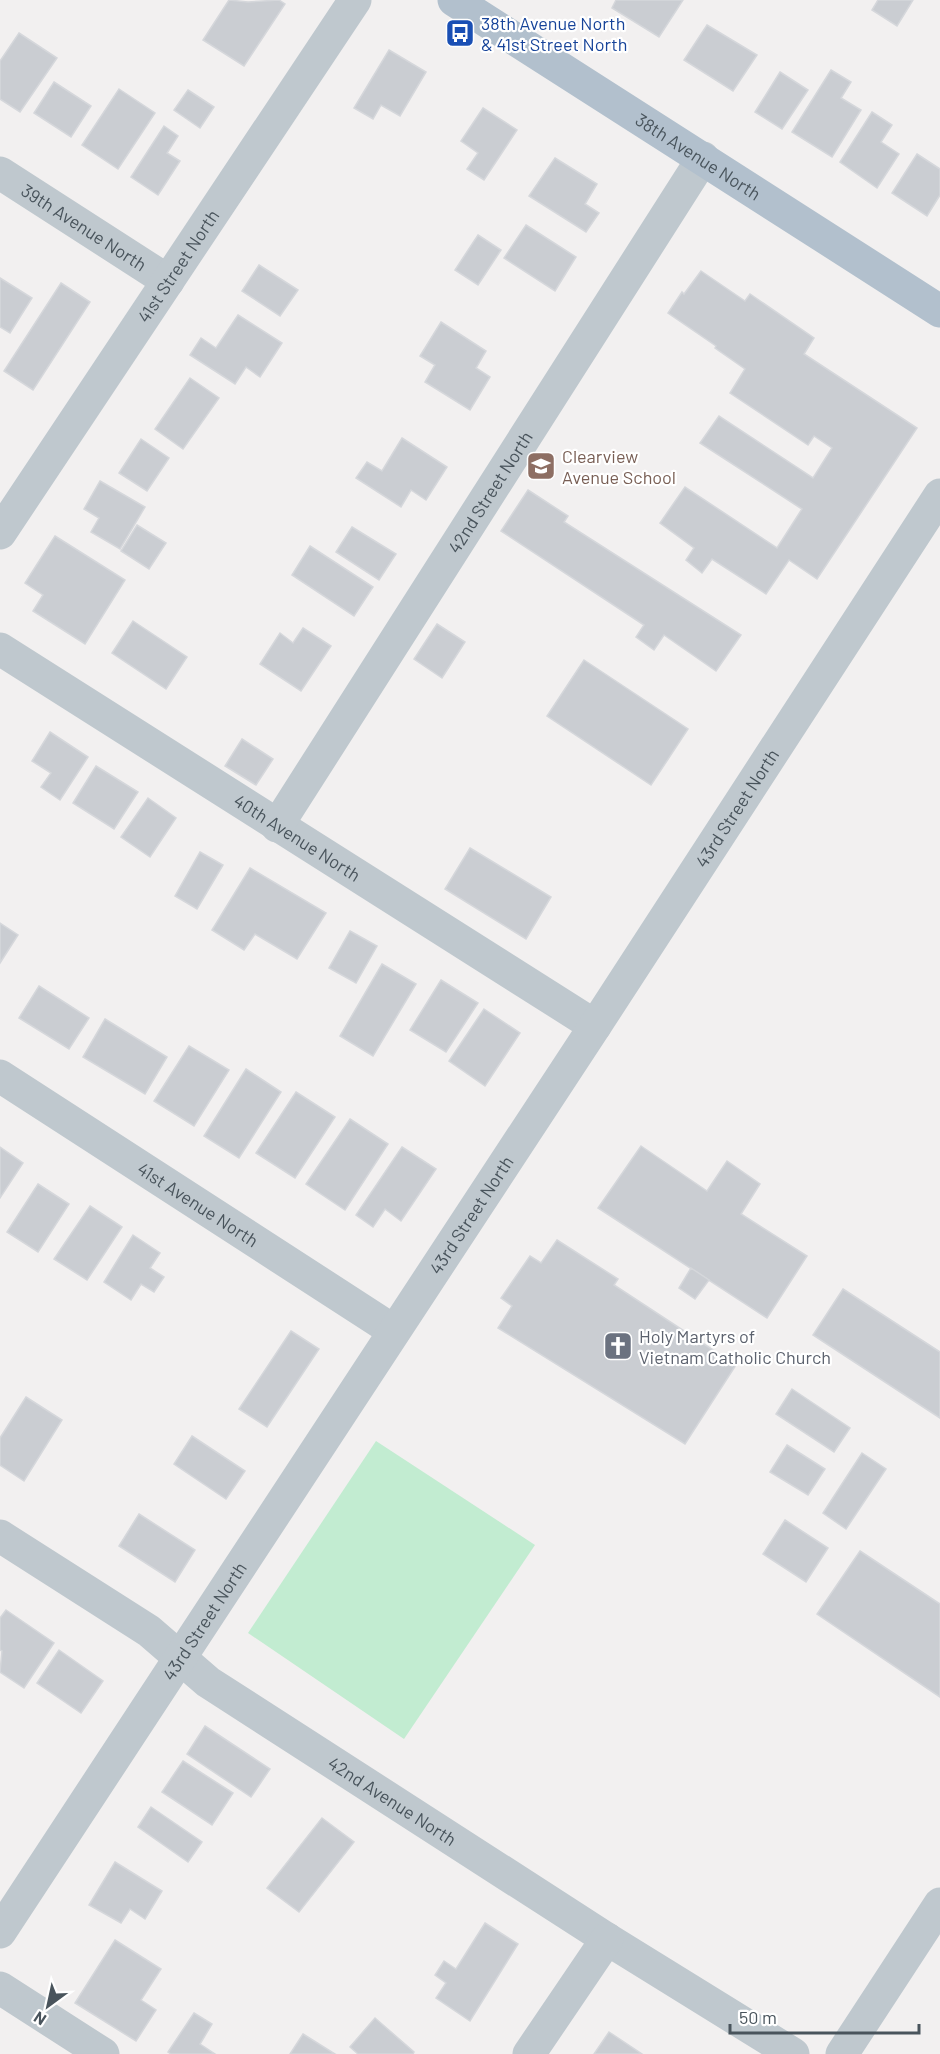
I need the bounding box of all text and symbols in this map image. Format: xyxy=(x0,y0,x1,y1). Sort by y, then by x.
place label: 38th Avenue North & 41st Street North xyxy=(481,12,628,55)
bus stop icon: 38th Avenue North & 41st Street North xyxy=(444,17,476,49)
street label: 38th Avenue North xyxy=(631,108,765,205)
street label: 39th Avenue North xyxy=(17,179,151,275)
street label: 41st Street North xyxy=(132,205,223,327)
street label: 42nd Street North xyxy=(443,427,537,557)
place label: Clearview Avenue School xyxy=(562,445,676,488)
school or university icon: Clearview Avenue School xyxy=(525,450,557,482)
street label: 43rd Street North xyxy=(690,744,783,871)
street label: 40th Avenue North xyxy=(230,789,365,886)
street label: 43rd Street North xyxy=(424,1152,518,1278)
street label: 41st Avenue North xyxy=(134,1157,263,1251)
place label: Holy Martyrs of Vietnam Catholic Church xyxy=(639,1325,831,1368)
church icon: Holy Martyrs of Vietnam Catholic Church xyxy=(602,1330,634,1362)
street label: 43rd Street North xyxy=(157,1558,251,1684)
street label: 42nd Avenue North xyxy=(324,1751,461,1850)
north arrow xyxy=(18,1976,78,2036)
scale bar xyxy=(730,1997,919,2035)
text: 50 m xyxy=(739,2006,777,2028)
text: N xyxy=(30,2008,49,2030)

